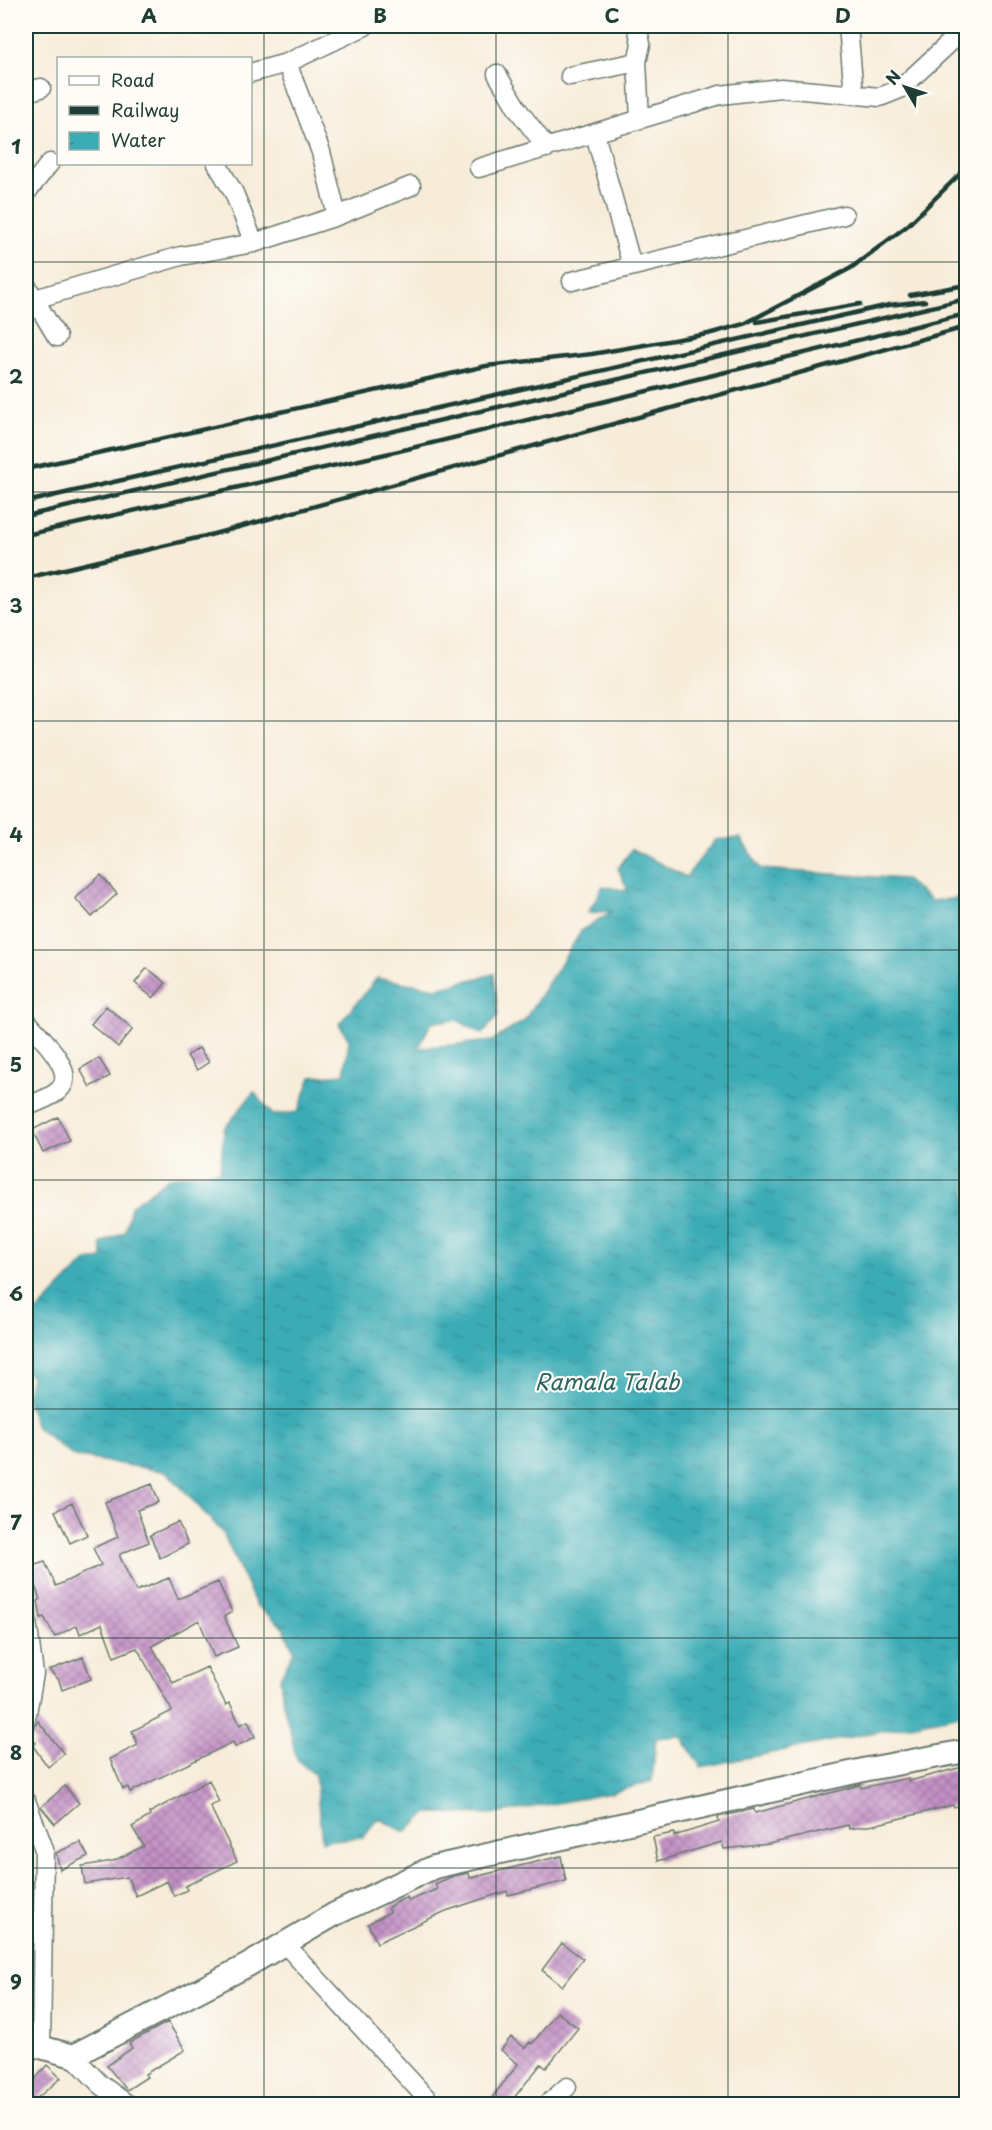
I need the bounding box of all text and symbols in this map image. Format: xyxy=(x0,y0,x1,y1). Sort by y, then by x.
text: A xyxy=(141,0,157,30)
text: B xyxy=(373,0,387,30)
text: C xyxy=(604,0,620,30)
text: D xyxy=(835,0,851,30)
legend xyxy=(57,57,252,165)
north arrow xyxy=(875,57,935,117)
text: N xyxy=(879,64,906,89)
text: Road xyxy=(111,66,155,93)
text: Railway xyxy=(111,96,179,123)
text: Water xyxy=(111,126,166,153)
text: 1 xyxy=(11,131,21,161)
text: 2 xyxy=(9,361,23,391)
text: 3 xyxy=(9,590,23,620)
text: 4 xyxy=(9,819,23,849)
text: 5 xyxy=(10,1049,22,1079)
text: 6 xyxy=(9,1278,23,1308)
water label: Ramala Talab xyxy=(535,1364,681,1397)
text: 7 xyxy=(10,1507,22,1537)
text: 8 xyxy=(10,1737,22,1767)
text: 9 xyxy=(10,1966,22,1996)

